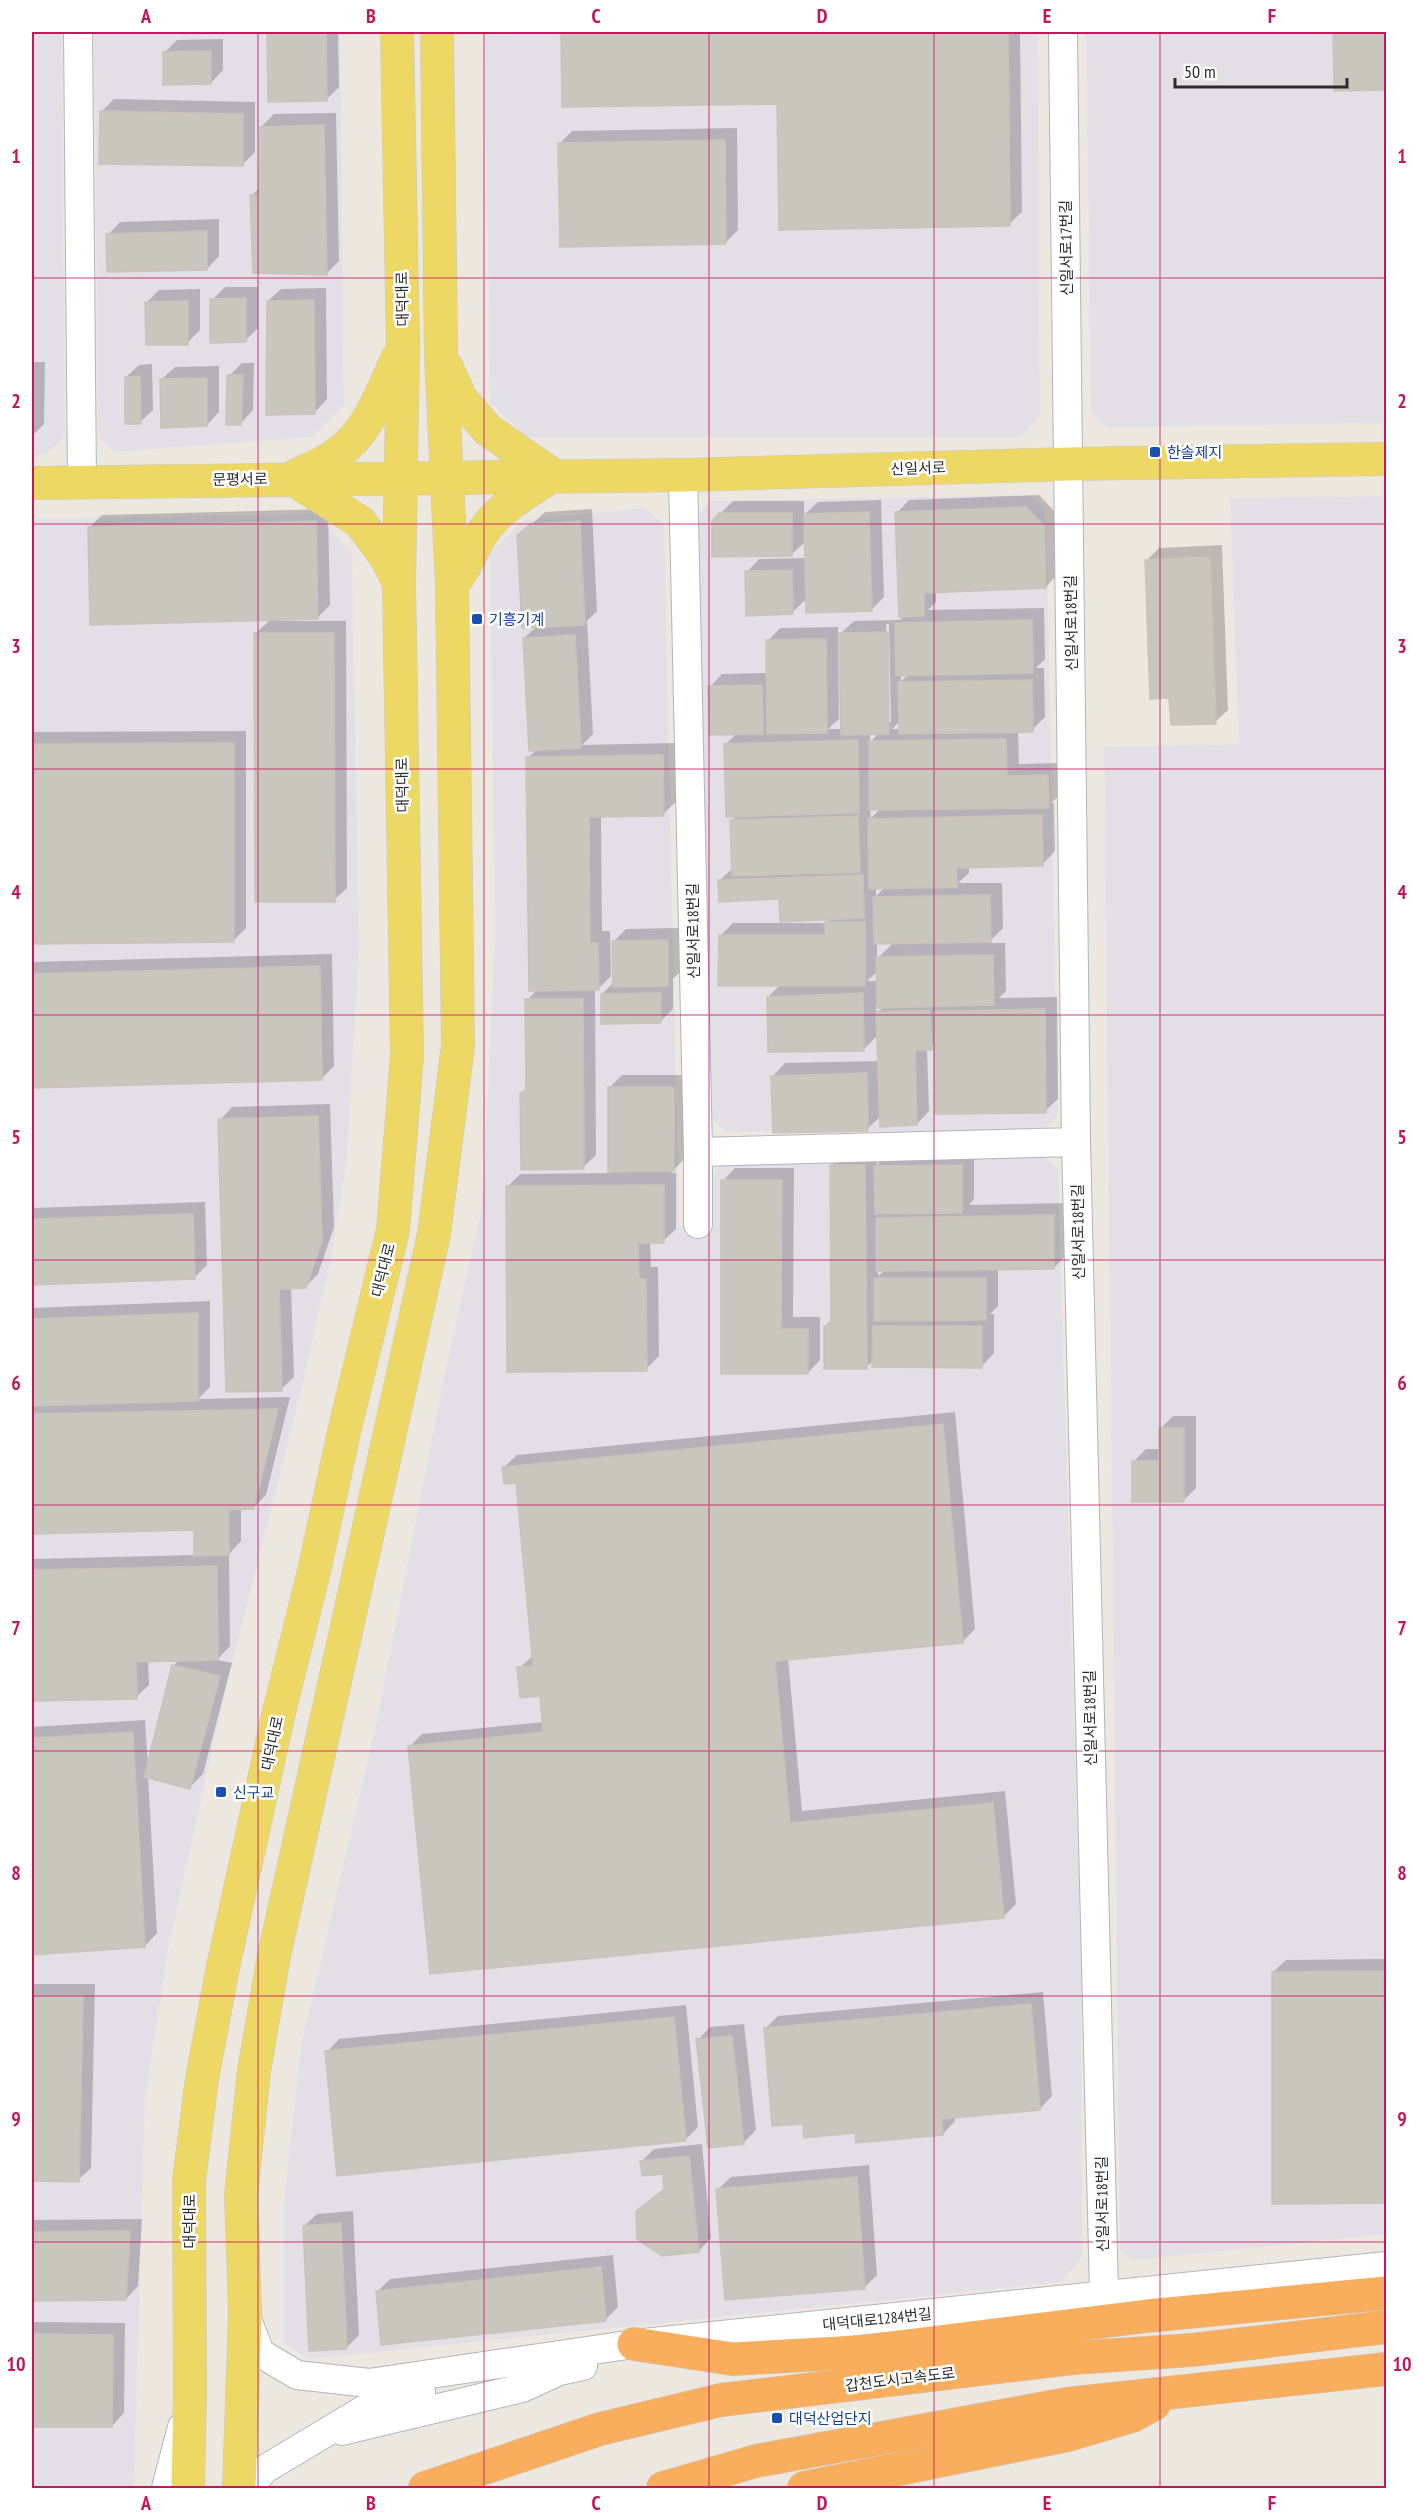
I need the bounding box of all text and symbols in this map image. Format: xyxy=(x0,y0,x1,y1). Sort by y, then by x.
text: A xyxy=(140,3,152,29)
text: B xyxy=(366,3,376,29)
text: C xyxy=(591,3,601,29)
text: D xyxy=(817,3,828,29)
text: E xyxy=(1043,3,1051,29)
text: F xyxy=(1268,3,1276,29)
scale bar xyxy=(1175,51,1348,89)
text: 50 m xyxy=(1184,60,1216,83)
text: 1 xyxy=(11,143,21,169)
text: 1 xyxy=(1397,143,1407,169)
street label: 신일서로17번길 xyxy=(1056,200,1076,296)
street label: 대덕대로 xyxy=(392,271,412,327)
text: 2 xyxy=(11,388,21,414)
text: 2 xyxy=(1397,388,1407,414)
place label: 한솔제지 xyxy=(1167,443,1222,462)
marker: 한솔제지 xyxy=(1148,445,1162,459)
street label: 신일서로 xyxy=(890,458,946,478)
street label: 문평서로 xyxy=(212,469,268,489)
street label: 신일서로18번길 xyxy=(1061,575,1081,671)
place label: 기흥기계 xyxy=(489,610,544,629)
marker: 기흥기계 xyxy=(470,612,484,626)
text: 3 xyxy=(11,633,21,659)
text: 3 xyxy=(1397,633,1407,659)
street label: 대덕대로 xyxy=(392,757,412,813)
text: 4 xyxy=(11,879,21,905)
text: 4 xyxy=(1397,879,1407,905)
street label: 신일서로18번길 xyxy=(683,883,703,979)
text: 5 xyxy=(11,1124,21,1150)
text: 5 xyxy=(1397,1124,1407,1150)
street label: 신일서로18번길 xyxy=(1068,1184,1088,1280)
street label: 대덕대로 xyxy=(367,1241,399,1299)
text: 6 xyxy=(11,1370,21,1396)
text: 6 xyxy=(1397,1370,1407,1396)
text: 7 xyxy=(11,1615,21,1641)
text: 7 xyxy=(1397,1615,1407,1641)
street label: 신일서로18번길 xyxy=(1080,1670,1100,1766)
street label: 대덕대로 xyxy=(257,1714,287,1772)
place label: 신구교 xyxy=(233,1783,274,1802)
marker: 신구교 xyxy=(214,1785,228,1799)
text: 8 xyxy=(11,1860,21,1886)
text: 8 xyxy=(1397,1860,1407,1886)
text: 9 xyxy=(11,2106,21,2132)
text: 9 xyxy=(1397,2106,1407,2132)
street label: 신일서로18번길 xyxy=(1092,2156,1112,2252)
street label: 대덕대로 xyxy=(180,2193,199,2249)
street label: 대덕대로1284번길 xyxy=(821,2304,933,2334)
text: 10 xyxy=(6,2351,26,2377)
text: 10 xyxy=(1392,2351,1412,2377)
street label: 갑천도시고속도로 xyxy=(844,2363,956,2395)
place label: 대덕산업단지 xyxy=(789,2409,872,2428)
marker: 대덕산업단지 xyxy=(770,2411,784,2425)
text: A xyxy=(140,2490,152,2516)
text: B xyxy=(366,2490,376,2516)
text: C xyxy=(591,2490,601,2516)
text: D xyxy=(817,2490,828,2516)
text: E xyxy=(1043,2490,1051,2516)
text: F xyxy=(1268,2490,1276,2516)

